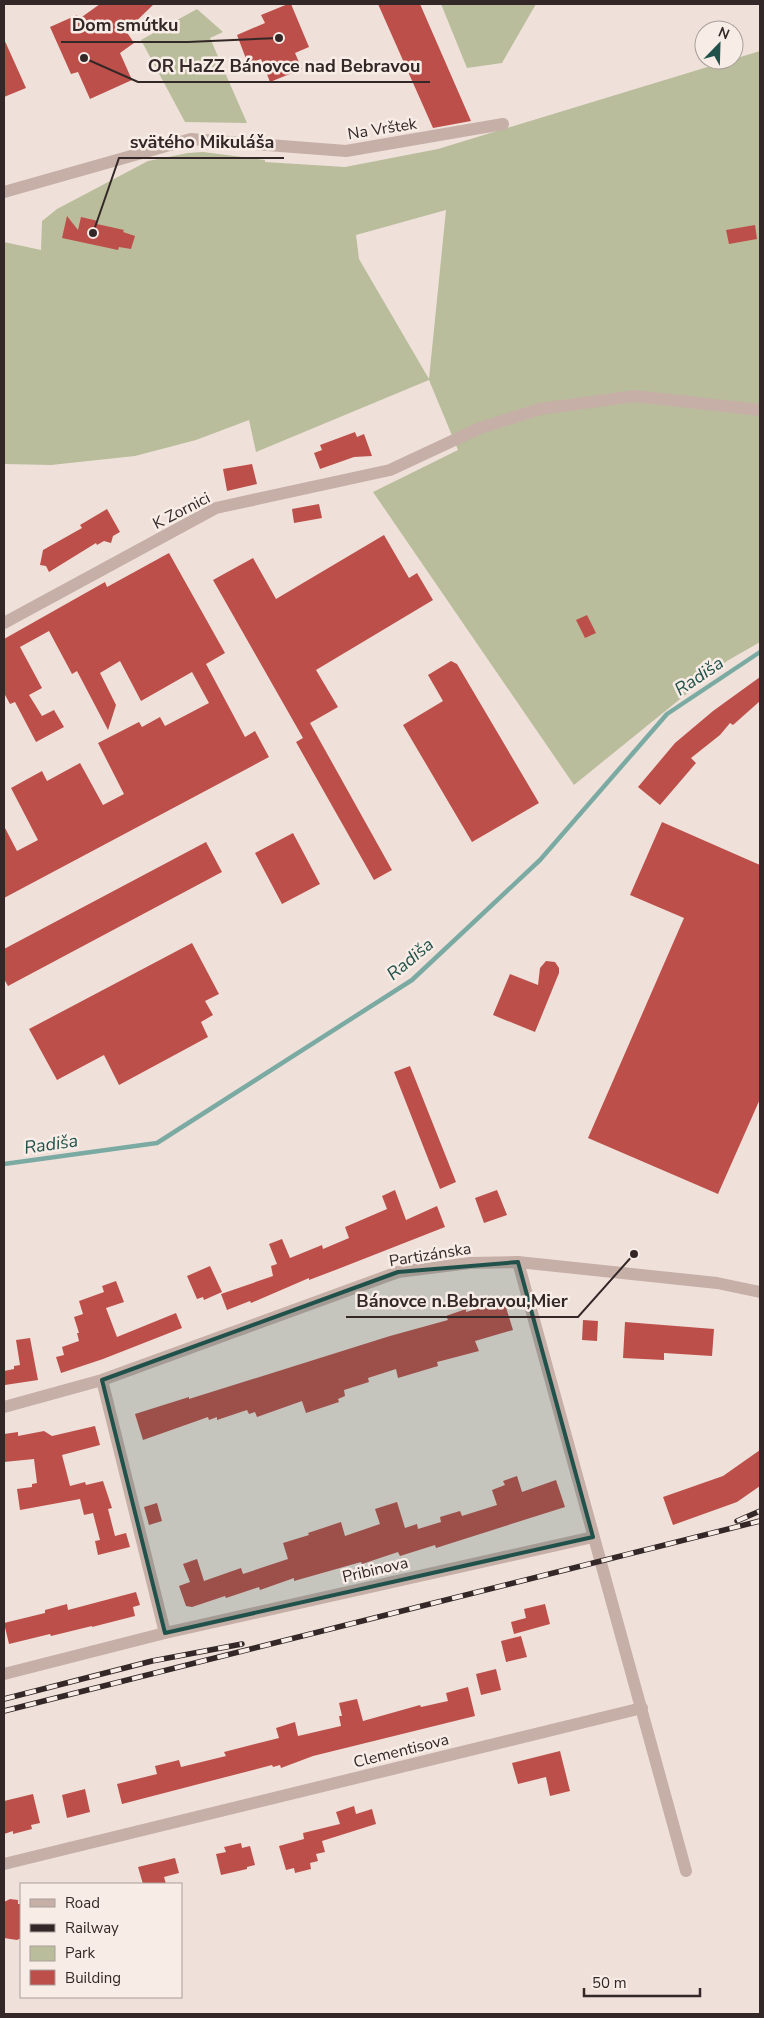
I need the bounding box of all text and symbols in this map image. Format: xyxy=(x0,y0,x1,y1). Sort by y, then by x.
callout: Dom smútku xyxy=(61,9,188,42)
text: Dom smútku xyxy=(72,13,178,37)
north arrow xyxy=(694,20,744,70)
text: N xyxy=(715,23,732,44)
callout: OR HaZZ Bánovce nad Bebravou xyxy=(138,49,430,82)
text: OR HaZZ Bánovce nad Bebravou xyxy=(148,54,420,78)
street label: Na Vrštek xyxy=(346,113,419,145)
callout: svätého Mikuláša xyxy=(119,125,284,158)
text: svätého Mikuláša xyxy=(130,130,274,154)
street label: K Zornici xyxy=(149,487,214,535)
water label: Radiša xyxy=(670,651,728,701)
water label: Radiša xyxy=(381,932,439,986)
water label: Radiša xyxy=(22,1128,80,1160)
street label: Partizánska xyxy=(388,1238,473,1272)
callout: Bánovce n.Bebravou,Mier xyxy=(346,1284,578,1317)
text: Bánovce n.Bebravou,Mier xyxy=(356,1289,568,1313)
street label: Pribinova xyxy=(340,1552,410,1588)
street label: Clementisova xyxy=(351,1728,451,1773)
legend xyxy=(20,1883,182,1998)
text: Road xyxy=(65,1893,100,1913)
text: Railway xyxy=(65,1918,119,1938)
text: Park xyxy=(65,1943,95,1963)
scale bar xyxy=(584,1966,700,1998)
text: Building xyxy=(65,1968,121,1988)
text: 50 m xyxy=(592,1973,627,1993)

